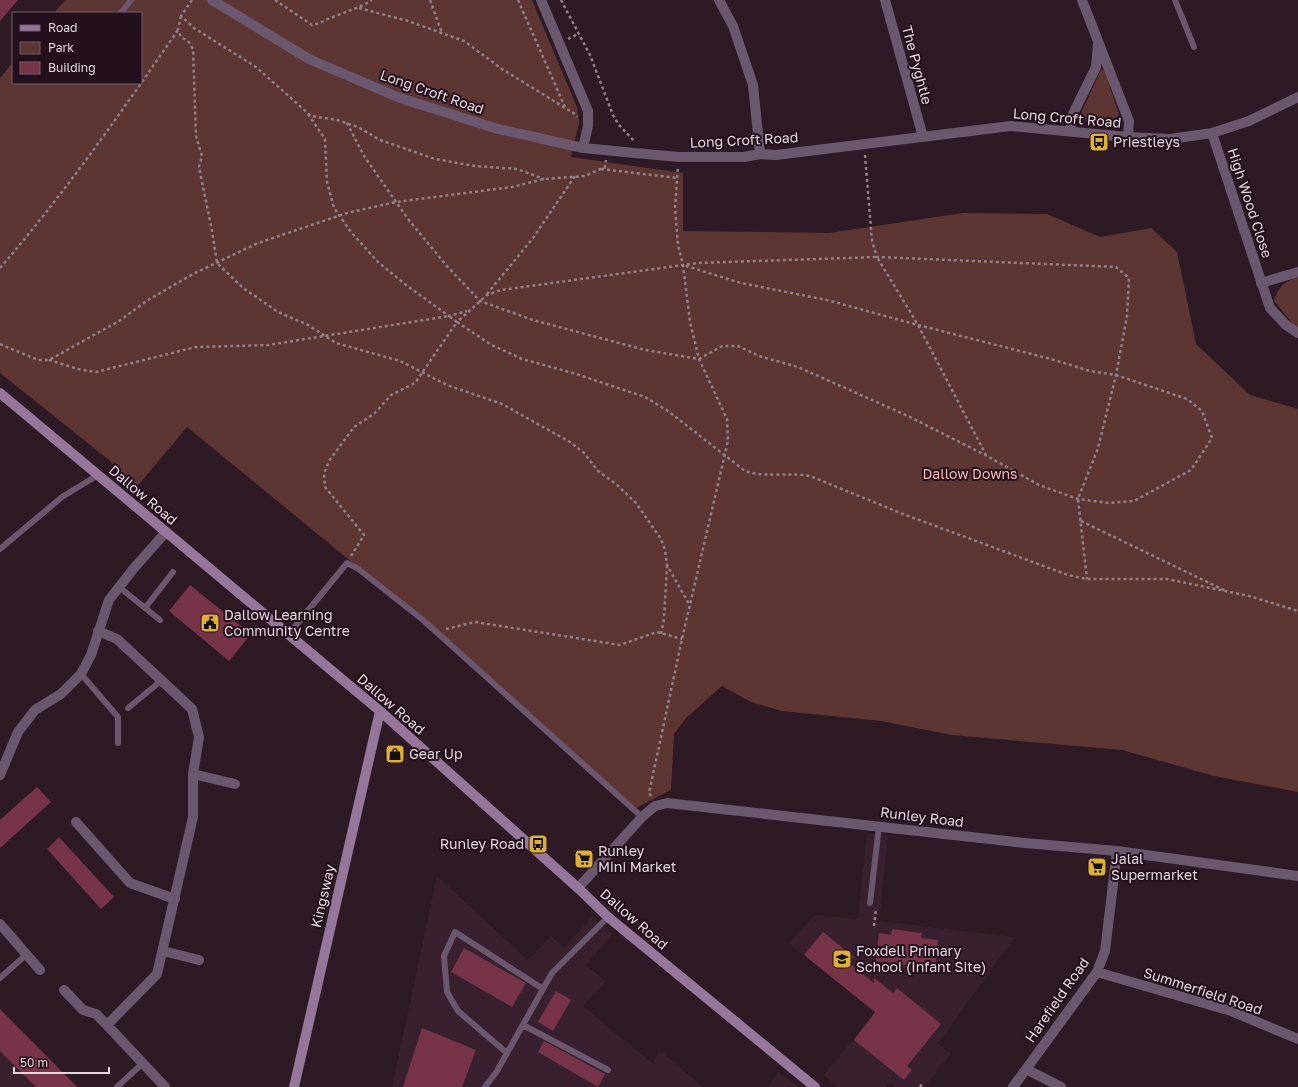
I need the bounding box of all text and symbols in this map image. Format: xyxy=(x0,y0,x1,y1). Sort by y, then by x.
legend xyxy=(12,12,142,84)
text: Road xyxy=(48,20,77,35)
street label: The Pyghtle xyxy=(899,24,936,106)
text: Park xyxy=(48,40,74,55)
text: Building xyxy=(48,60,96,75)
street label: Long Croft Road xyxy=(378,66,486,117)
street label: Long Croft Road xyxy=(1012,104,1122,131)
street label: Long Croft Road xyxy=(689,128,799,151)
bus stop icon: Priestleys xyxy=(1088,131,1110,153)
place label: Priestleys xyxy=(1113,133,1180,150)
street label: High Wood Close xyxy=(1225,146,1276,260)
street label: Dallow Road xyxy=(106,461,181,528)
park label: Dallow Downs xyxy=(922,465,1018,482)
place label: Dallow Learning Community Centre xyxy=(224,606,350,639)
public building icon: Dallow Learning Community Centre xyxy=(199,612,221,634)
street label: Dallow Road xyxy=(354,670,429,738)
shop icon: Gear Up xyxy=(384,743,406,765)
place label: Gear Up xyxy=(409,745,463,762)
street label: Runley Road xyxy=(879,803,965,830)
bus stop icon: Runley Road xyxy=(527,833,549,855)
place label: Runley Road xyxy=(440,835,524,852)
place label: Runley Mini Market xyxy=(598,842,676,875)
supermarket icon: Runley Mini Market xyxy=(573,848,595,870)
place label: Jalal Supermarket xyxy=(1111,850,1198,883)
supermarket icon: Jalal Supermarket xyxy=(1086,856,1108,878)
street label: Kingsway xyxy=(307,862,338,929)
street label: Dallow Road xyxy=(597,885,672,953)
place label: Foxdell Primary School (Infant Site) xyxy=(856,942,986,975)
school or university icon: Foxdell Primary School (Infant Site) xyxy=(831,948,853,970)
street label: Harefield Road xyxy=(1021,954,1092,1045)
street label: Summerfield Road xyxy=(1142,963,1265,1018)
scale bar xyxy=(14,1049,109,1075)
text: 50 m xyxy=(20,1055,48,1070)

